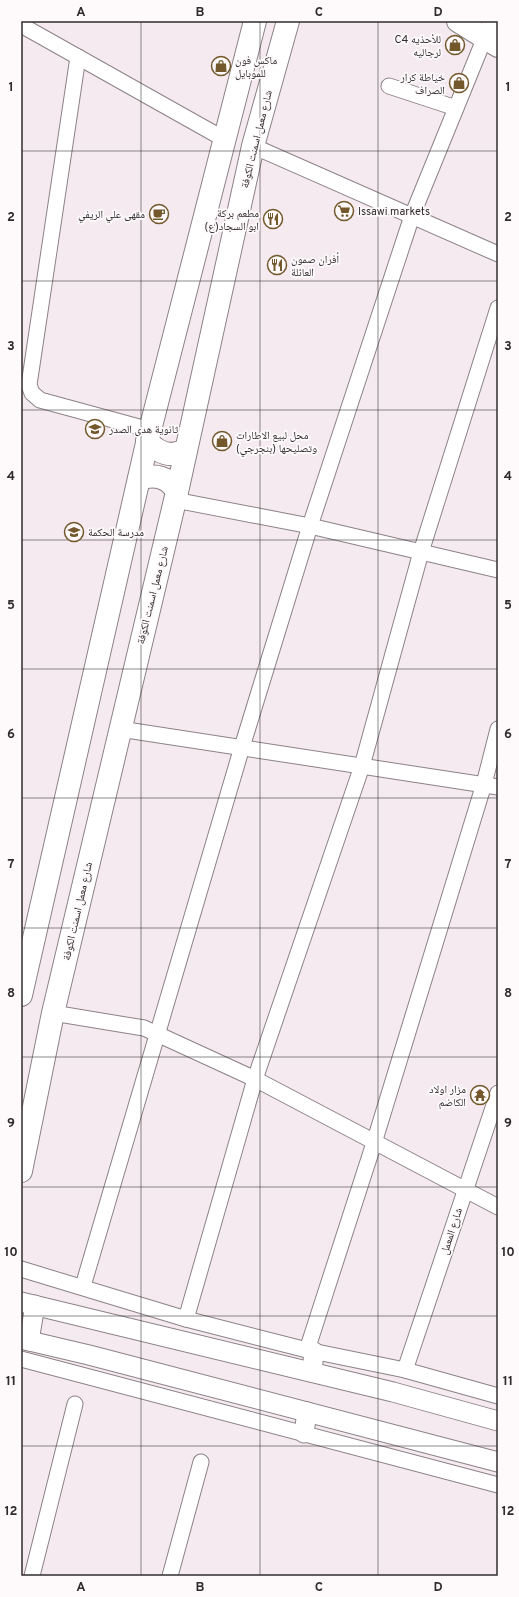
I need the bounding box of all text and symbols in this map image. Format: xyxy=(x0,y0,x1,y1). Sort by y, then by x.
text: A xyxy=(76,5,86,21)
text: B xyxy=(196,5,205,21)
text: C xyxy=(315,5,323,21)
text: D xyxy=(433,5,443,21)
place label: C4 للأحذيه لرجاليه xyxy=(394,33,441,60)
shop icon: C4 للأحذيه لرجاليه xyxy=(444,34,466,56)
place label: ماكس فون للموبايل xyxy=(235,54,277,81)
shop icon: ماكس فون للموبايل xyxy=(210,55,232,77)
place label: خياطة كرار الصراف xyxy=(400,71,445,98)
shop icon: خياطة كرار الصراف xyxy=(448,72,470,94)
text: 1 xyxy=(8,80,14,96)
text: 1 xyxy=(505,80,511,96)
street label: شارع معمل اسمنت الكوفة xyxy=(238,89,276,190)
supermarket icon: Issawi markets xyxy=(333,200,355,222)
cafe icon: مقهى علي الريفي xyxy=(148,203,170,225)
place label: Issawi markets xyxy=(358,205,430,219)
place label: مطعم بركة ابو السجاد(ع) xyxy=(205,207,259,234)
place label: مقهى علي الريفي xyxy=(78,208,145,223)
restaurant icon: مطعم بركة ابو السجاد(ع) xyxy=(262,208,284,230)
text: 2 xyxy=(7,210,15,226)
text: 2 xyxy=(504,210,512,226)
place label: أفران صمون العائلة xyxy=(291,252,339,280)
restaurant icon: أفران صمون العائلة xyxy=(266,254,288,276)
text: 3 xyxy=(7,339,15,355)
text: 3 xyxy=(504,339,512,355)
school or university icon: ثانوية هدى الصدر xyxy=(84,418,106,440)
place label: ثانوية هدى الصدر xyxy=(108,423,178,437)
place label: محل لبيع الاطارات وتصليحها (بنجرجي) xyxy=(236,429,317,457)
shop icon: محل لبيع الاطارات وتصليحها (بنجرجي) xyxy=(211,430,233,452)
text: 4 xyxy=(7,469,15,485)
text: 4 xyxy=(504,469,512,485)
school or university icon: مدرسة الحكمة xyxy=(63,521,85,543)
place label: مدرسة الحكمة xyxy=(88,526,144,540)
street label: شارع معمل اسمنت الكوفة xyxy=(134,545,172,646)
text: 5 xyxy=(7,598,15,614)
text: 5 xyxy=(504,598,512,614)
text: 6 xyxy=(7,727,15,743)
text: 6 xyxy=(504,727,512,743)
text: 7 xyxy=(8,857,15,873)
text: 7 xyxy=(505,857,512,873)
street label: شارع معمل اسمنت الكوفة xyxy=(60,861,96,962)
text: 8 xyxy=(7,986,15,1002)
text: 8 xyxy=(504,986,512,1002)
place label: مزار اولاد الكاضم xyxy=(429,1083,466,1110)
temple icon: مزار اولاد الكاضم xyxy=(469,1084,491,1106)
text: 9 xyxy=(7,1116,15,1132)
text: 9 xyxy=(504,1116,512,1132)
street label: شارع المعمل xyxy=(438,1206,466,1257)
text: 10 xyxy=(4,1245,18,1261)
text: 10 xyxy=(501,1245,515,1261)
text: 11 xyxy=(6,1374,16,1390)
text: 11 xyxy=(503,1374,513,1390)
text: 12 xyxy=(4,1504,18,1520)
text: 12 xyxy=(501,1504,515,1520)
text: A xyxy=(76,1580,86,1596)
text: B xyxy=(196,1580,205,1596)
text: C xyxy=(315,1580,323,1596)
text: D xyxy=(433,1580,443,1596)

